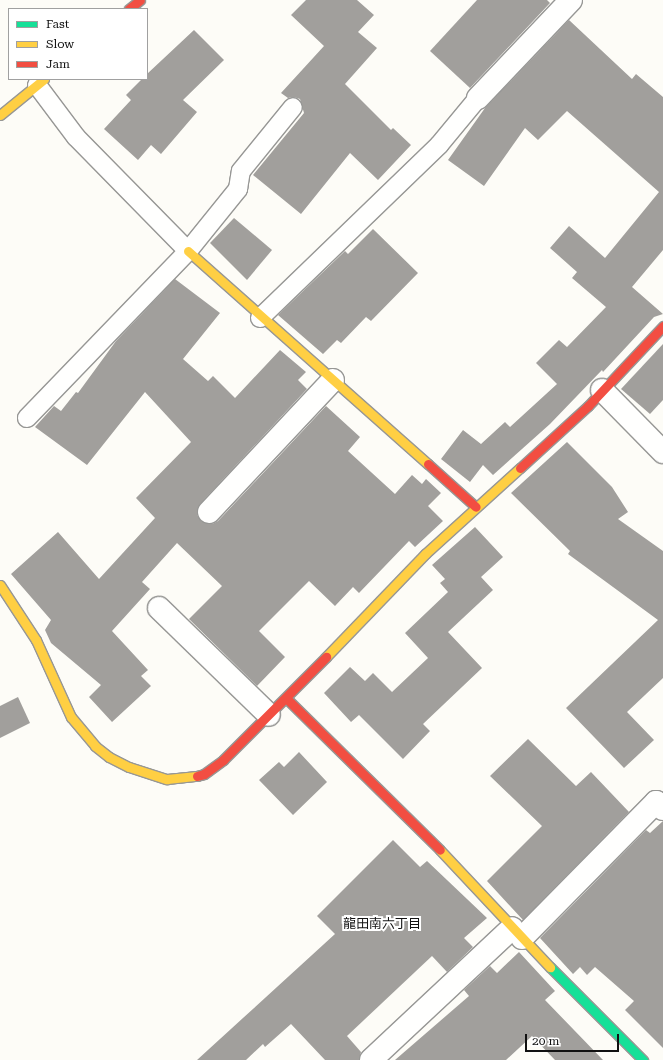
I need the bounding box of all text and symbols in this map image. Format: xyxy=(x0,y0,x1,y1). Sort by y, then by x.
legend xyxy=(8,8,148,80)
text: Fast xyxy=(46,17,69,31)
text: Slow xyxy=(46,37,74,51)
text: Jam xyxy=(46,57,70,71)
district label: 龍田南六丁目 xyxy=(343,916,421,932)
scale bar xyxy=(527,1026,621,1052)
text: 20 m xyxy=(532,1034,559,1048)

